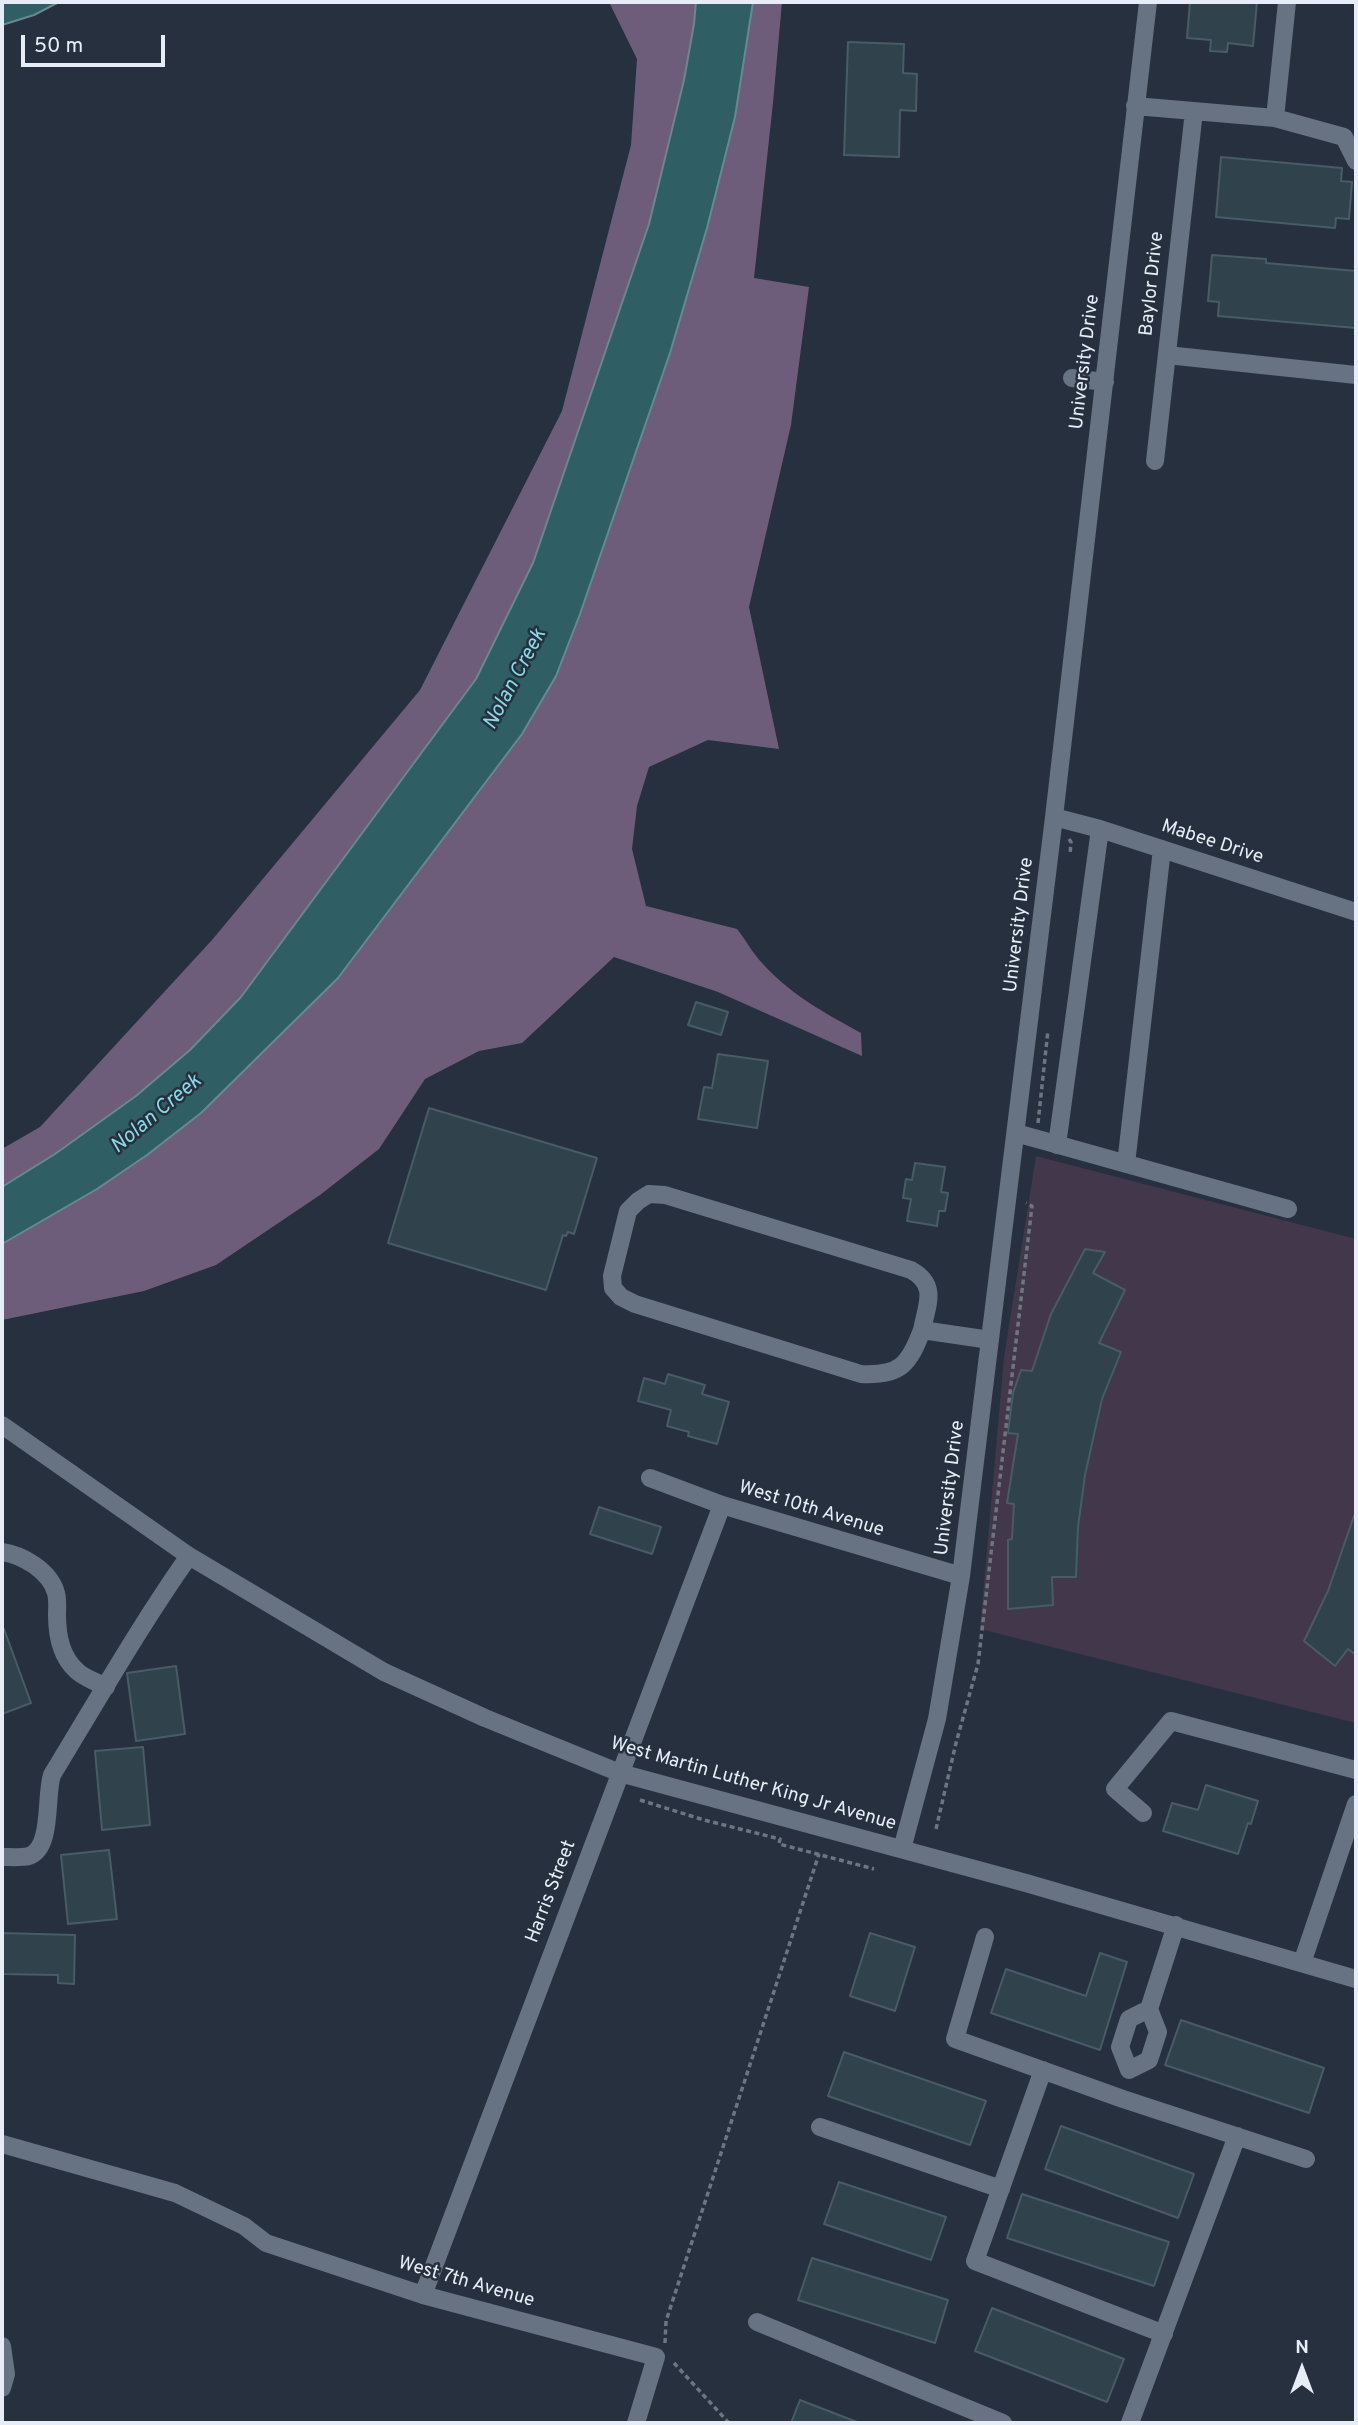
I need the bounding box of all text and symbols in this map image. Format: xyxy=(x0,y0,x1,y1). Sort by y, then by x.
scale bar xyxy=(24,21,168,65)
text: 50 m xyxy=(34,33,83,60)
street label: Baylor Drive xyxy=(1136,231,1170,337)
street label: University Drive xyxy=(1066,293,1106,431)
water label: Nolan Creek xyxy=(479,625,553,735)
street label: Mabee Drive xyxy=(1158,816,1266,870)
street label: University Drive xyxy=(1000,856,1040,994)
water label: Nolan Creek xyxy=(107,1070,207,1160)
street label: University Drive xyxy=(931,1419,971,1557)
street label: West 10th Avenue xyxy=(736,1477,886,1543)
street label: West Martin Luther King Jr Avenue xyxy=(608,1733,898,1837)
street label: Harris Street xyxy=(522,1837,582,1947)
street label: West 7th Avenue xyxy=(395,2253,537,2313)
north arrow xyxy=(1267,2334,1337,2404)
text: N xyxy=(1295,2336,1309,2360)

